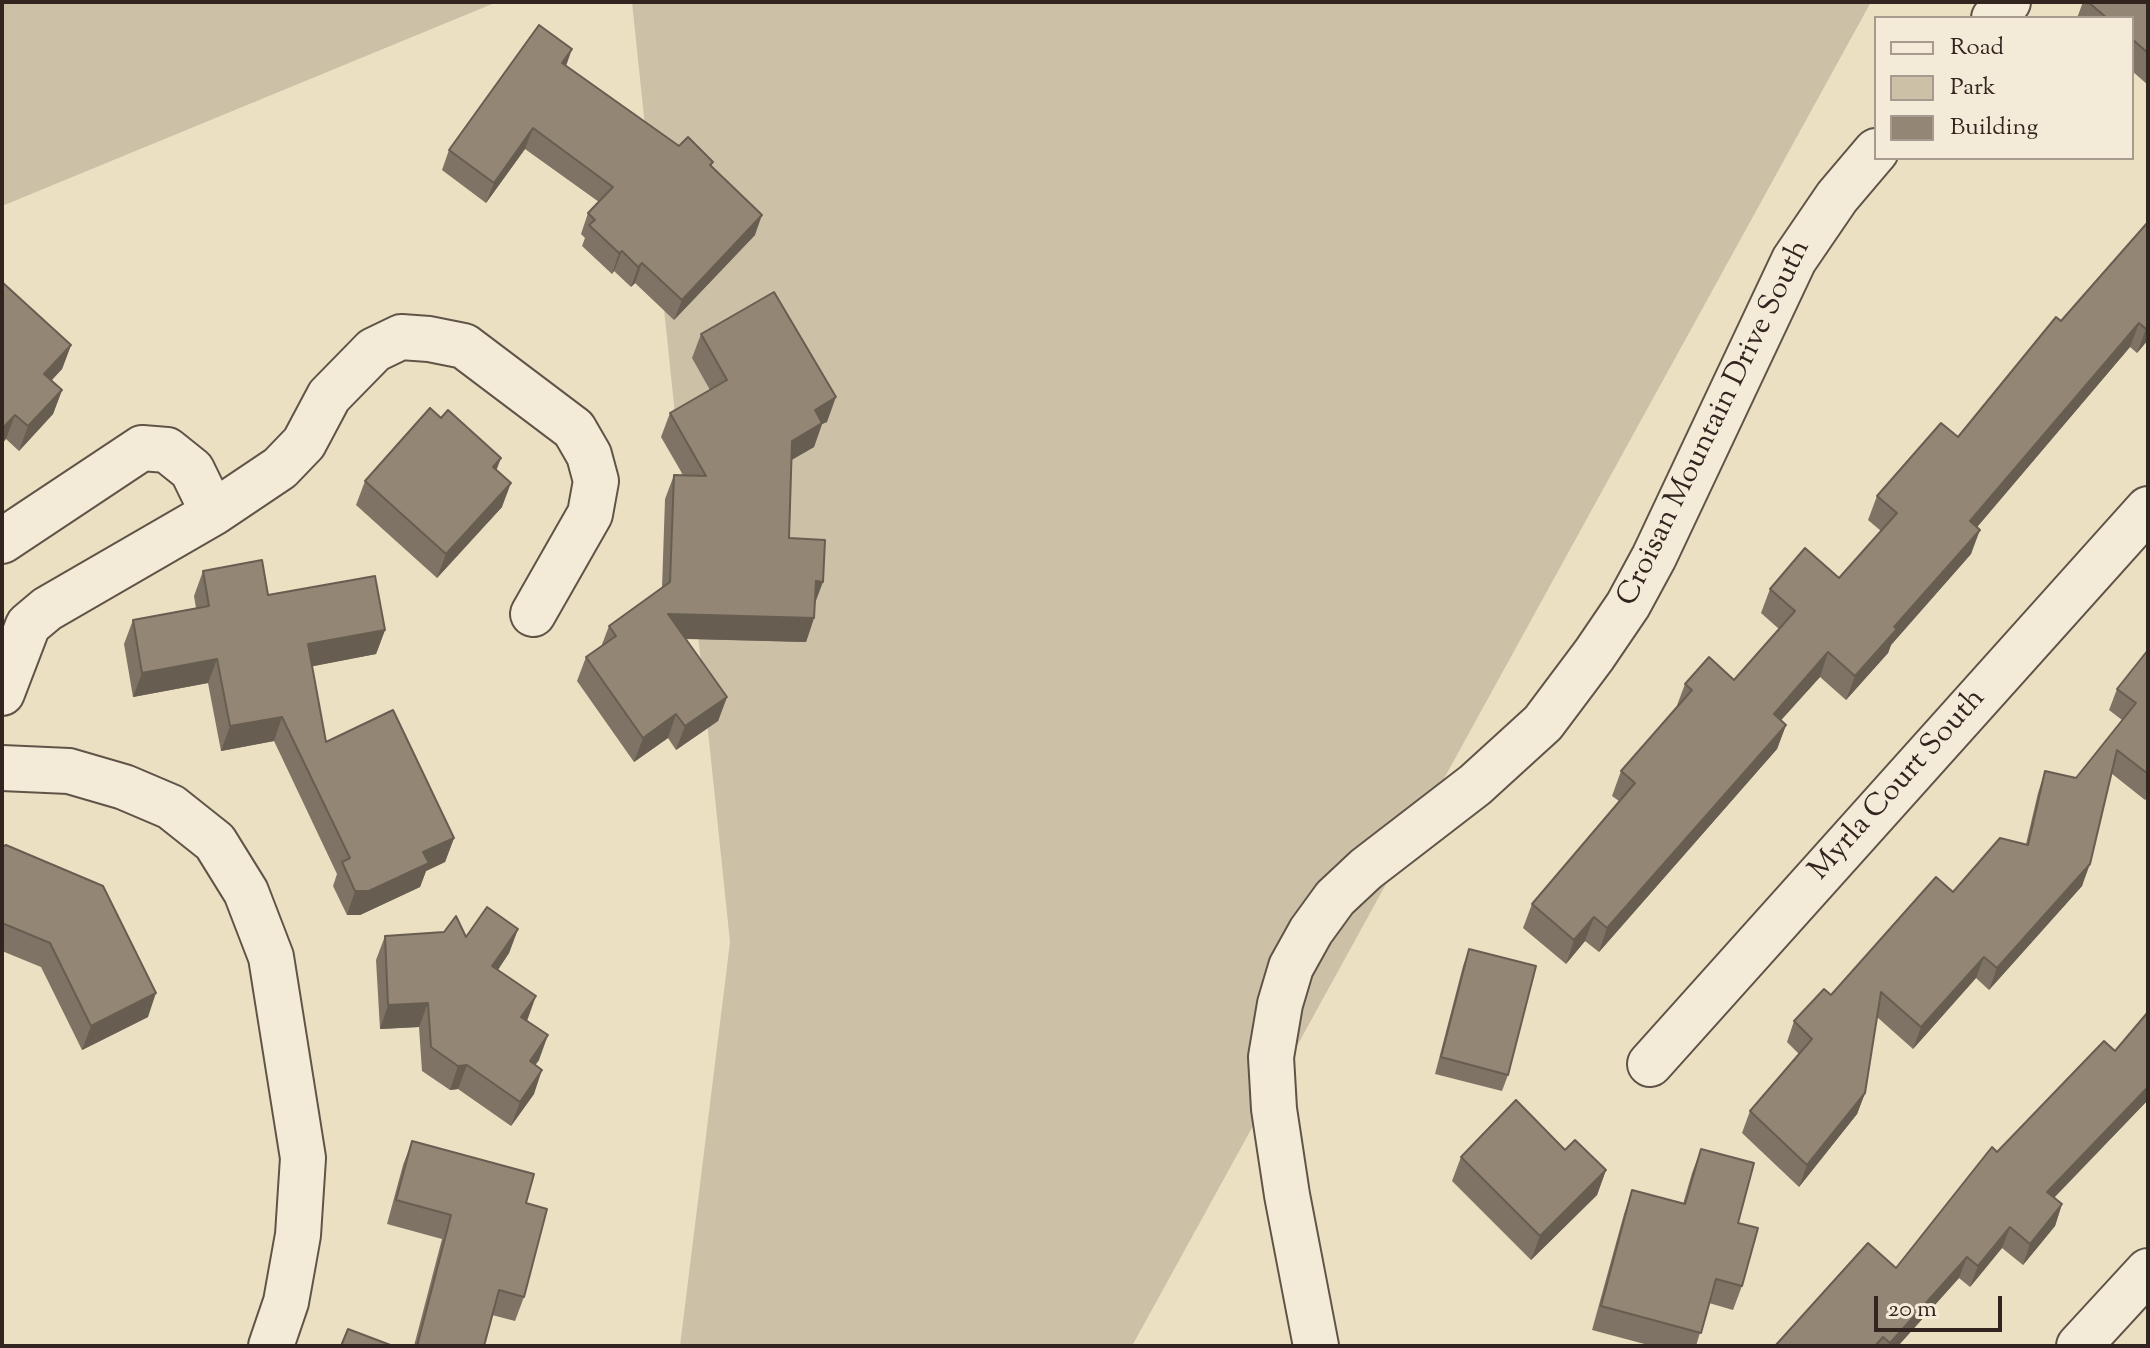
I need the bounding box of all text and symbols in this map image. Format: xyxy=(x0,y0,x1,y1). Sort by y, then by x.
legend xyxy=(1874,16,2134,160)
text: Road xyxy=(1950,31,2004,65)
text: Park xyxy=(1950,71,1996,105)
text: Building xyxy=(1950,111,2038,145)
street label: Croisan Mountain Drive South xyxy=(1612,235,1820,613)
street label: Myrla Court South xyxy=(1803,683,1995,889)
scale bar xyxy=(1878,1280,2006,1330)
text: 20 m xyxy=(1888,1293,1937,1327)

